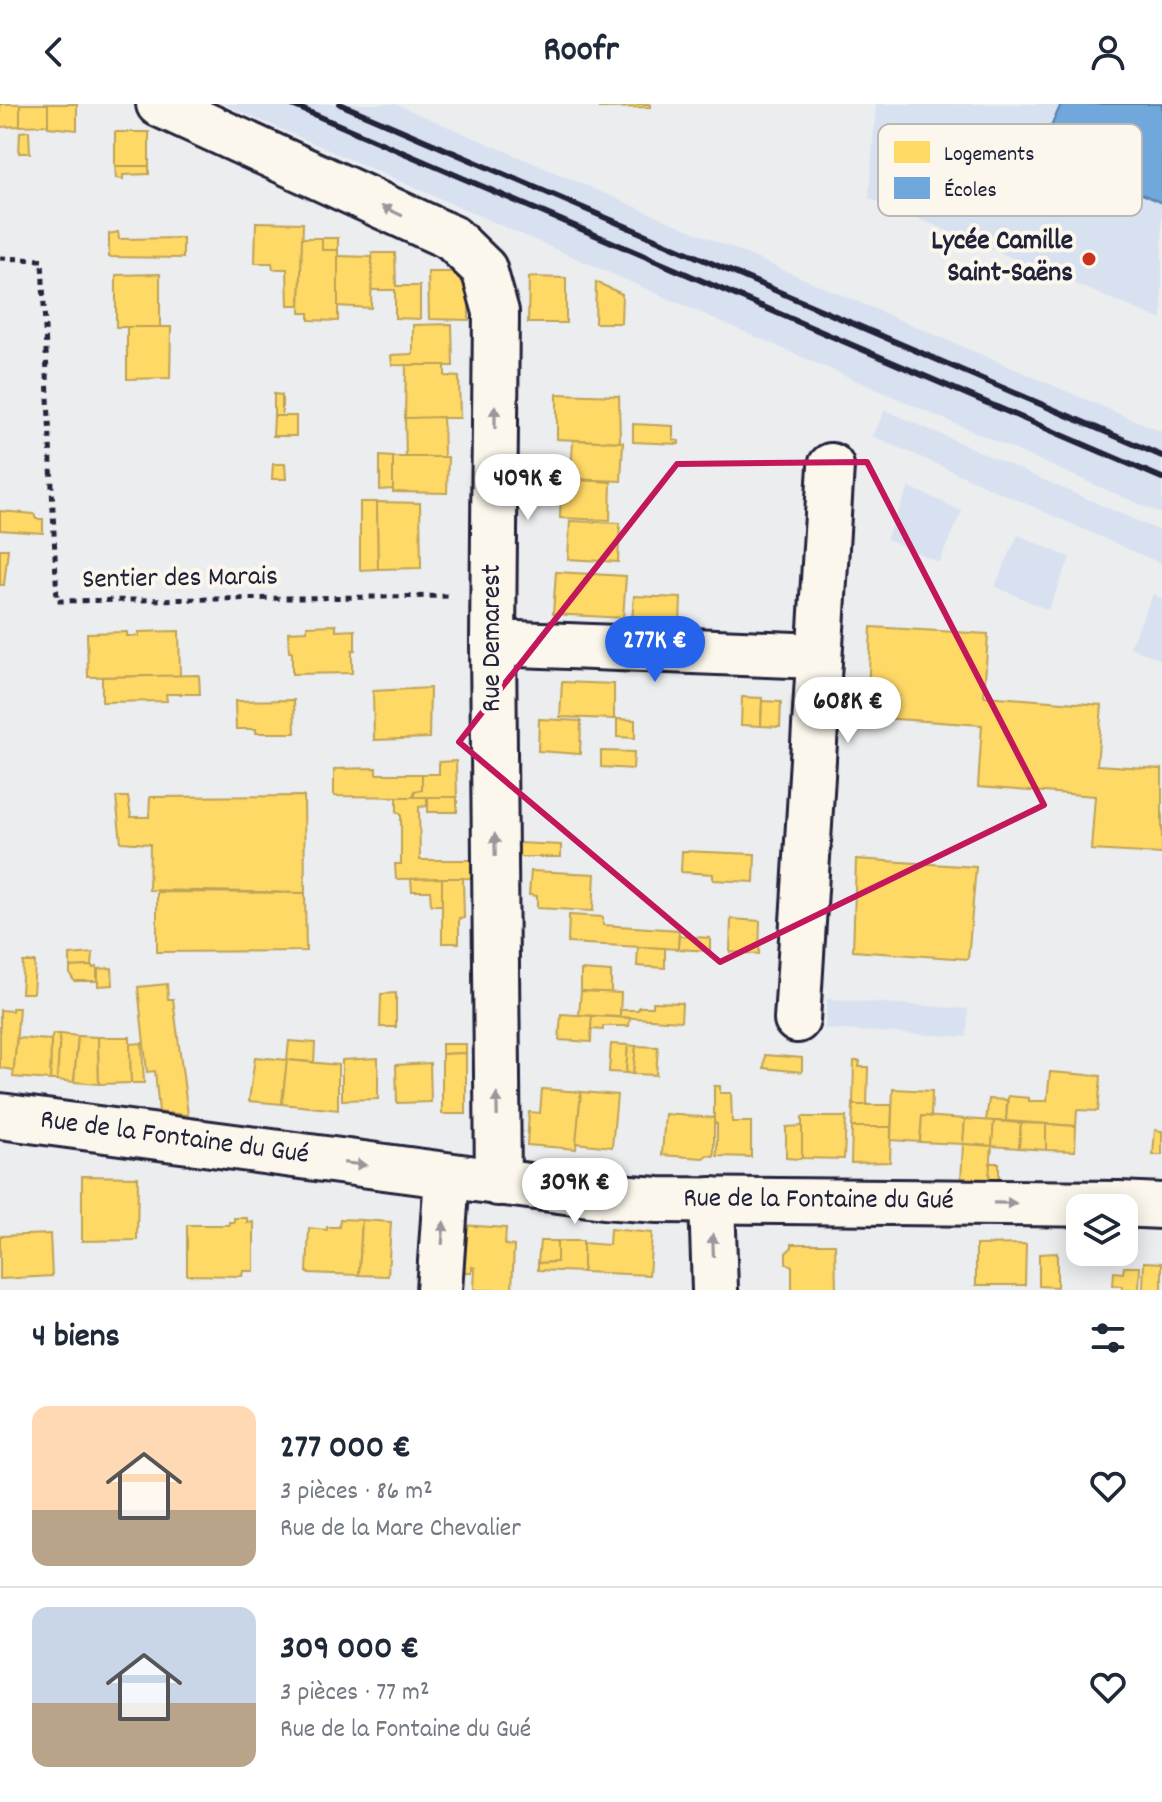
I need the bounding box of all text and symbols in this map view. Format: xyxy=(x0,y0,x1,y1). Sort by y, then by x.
text: Roofr xyxy=(543,26,619,78)
icon: back xyxy=(32,30,76,74)
icon: person xyxy=(1086,30,1130,74)
legend xyxy=(878,124,1142,216)
text: Logements xyxy=(944,140,1034,171)
text: Écoles xyxy=(944,176,997,207)
one-way arrow xyxy=(380,204,404,217)
place label: Lycée Camille Saint-Saëns xyxy=(931,223,1073,295)
marker: Lycée Camille Saint-Saëns xyxy=(1080,250,1098,268)
one-way arrow xyxy=(489,404,501,429)
pin: 409K € xyxy=(463,454,593,522)
text: 409K € xyxy=(493,461,563,498)
street label: Sentier des Marais xyxy=(82,558,278,602)
street label: Rue Demarest xyxy=(474,564,514,712)
pin: 277K € xyxy=(590,616,720,684)
text: 277K € xyxy=(623,623,687,660)
pin: 608K € xyxy=(783,677,913,745)
text: 608K € xyxy=(813,684,883,721)
one-way arrow xyxy=(489,832,501,857)
one-way arrow xyxy=(491,1092,503,1117)
street label: Rue de la Fontaine du Gué xyxy=(38,1102,311,1177)
one-way arrow xyxy=(343,1157,368,1170)
pin: 309K € xyxy=(510,1158,640,1226)
text: 309K € xyxy=(540,1165,610,1202)
street label: Rue de la Fontaine du Gué xyxy=(683,1180,954,1223)
map controls xyxy=(1066,1194,1138,1266)
button: layers xyxy=(1066,1194,1138,1266)
one-way arrow xyxy=(993,1197,1018,1209)
one-way arrow xyxy=(437,1220,450,1245)
one-way arrow xyxy=(707,1232,720,1257)
text: 4 biens xyxy=(32,1314,120,1363)
icon: filters xyxy=(1086,1316,1130,1360)
text: 277 000 € xyxy=(280,1425,411,1474)
icon: home xyxy=(96,1438,192,1534)
icon: heart xyxy=(1086,1464,1130,1508)
text: 3 pièces · 86 m² xyxy=(280,1474,433,1511)
text: Rue de la Mare Chevalier xyxy=(280,1511,521,1548)
text: 309 000 € xyxy=(280,1626,419,1675)
icon: home xyxy=(96,1639,192,1735)
icon: heart xyxy=(1086,1665,1130,1709)
text: 3 pièces · 77 m² xyxy=(280,1675,429,1712)
text: Rue de la Fontaine du Gué xyxy=(280,1712,531,1749)

